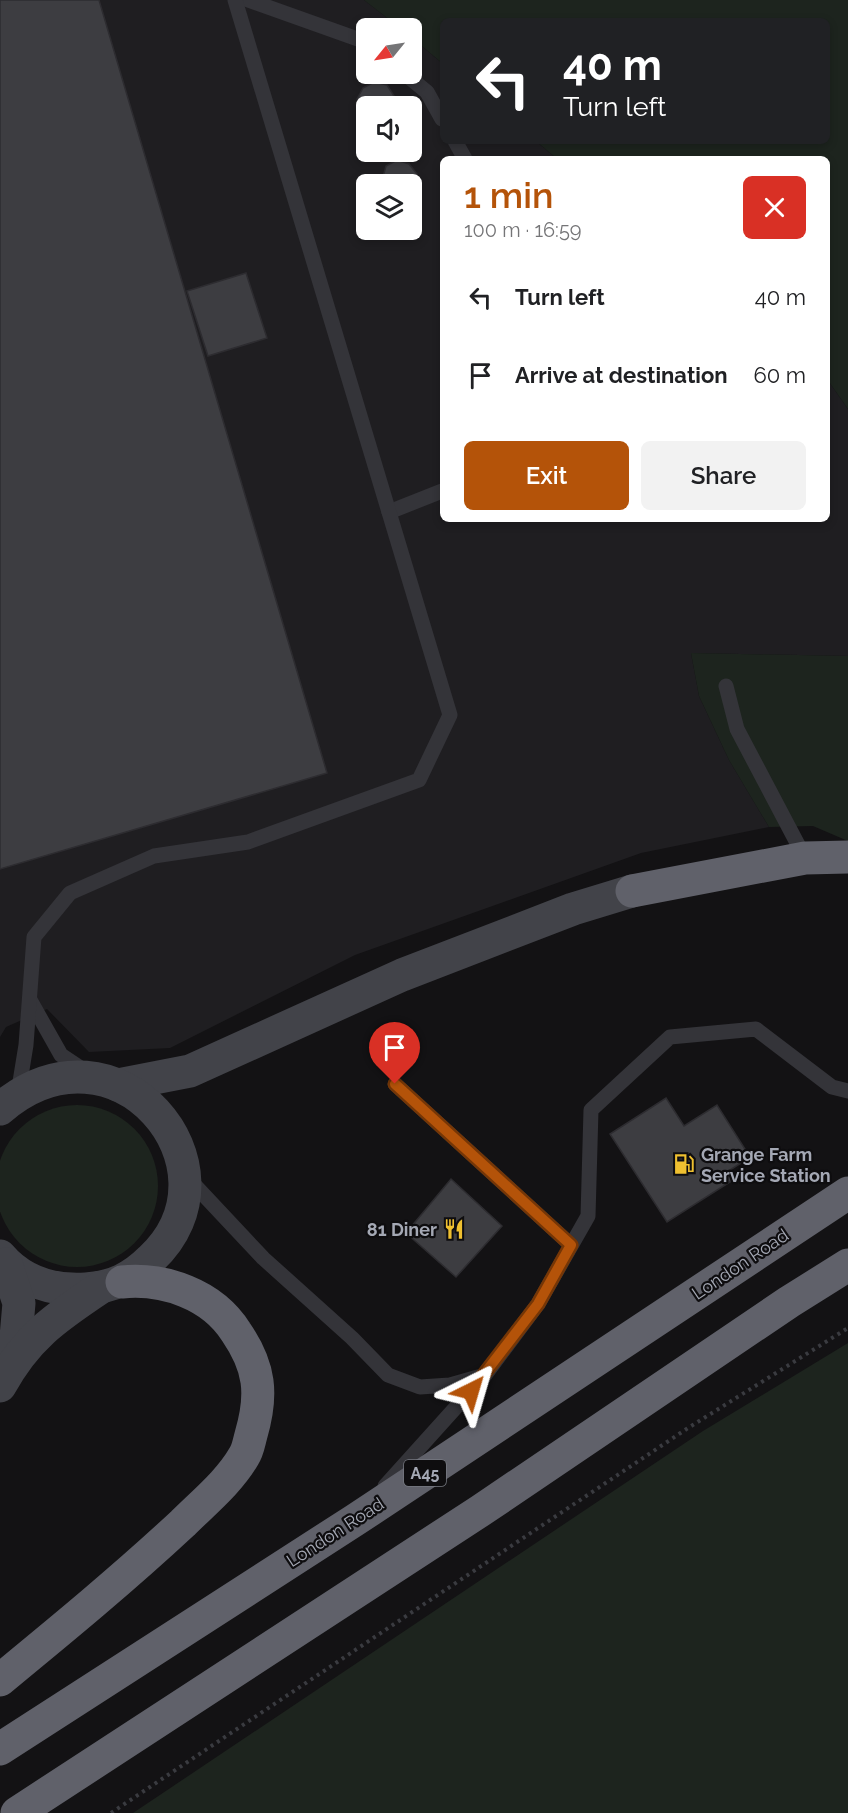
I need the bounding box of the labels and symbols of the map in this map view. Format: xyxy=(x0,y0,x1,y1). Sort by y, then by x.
north arrow xyxy=(356,18,422,84)
pin xyxy=(369,1022,420,1084)
place label: Grange Farm Service Station xyxy=(701,1144,831,1186)
fuel station icon: Grange Farm Service Station xyxy=(672,1152,696,1176)
restaurant icon: 81 Diner xyxy=(442,1217,466,1241)
place label: 81 Diner xyxy=(367,1219,437,1240)
street label: London Road xyxy=(688,1224,792,1304)
position arrow xyxy=(439,1359,503,1423)
road number: A45 xyxy=(404,1460,446,1486)
street label: London Road xyxy=(282,1493,388,1571)

